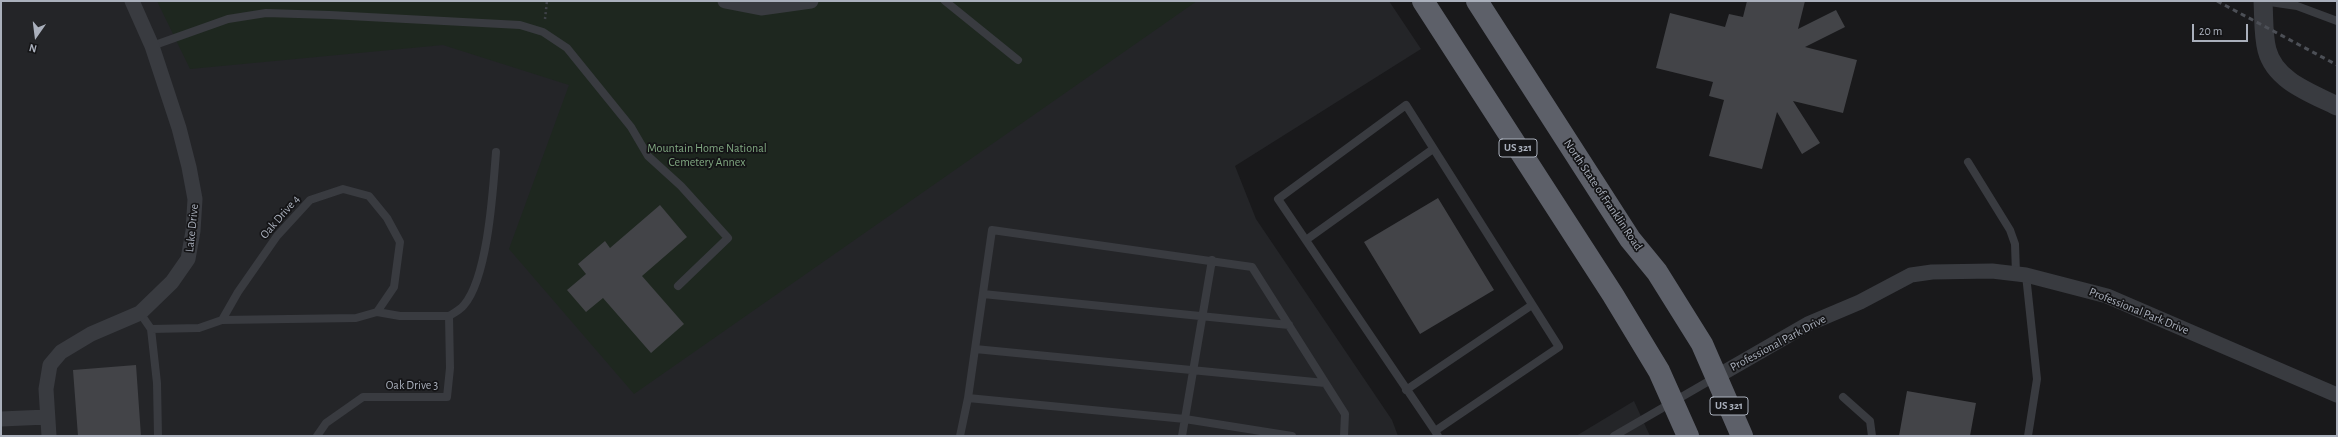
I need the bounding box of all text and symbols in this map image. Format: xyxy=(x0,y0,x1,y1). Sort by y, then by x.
north arrow xyxy=(16,16,56,56)
scale bar xyxy=(2194,16,2250,42)
text: 20 m xyxy=(2199,25,2222,37)
text: N xyxy=(28,42,38,54)
street label: North State of Franklin Road xyxy=(1561,137,1645,253)
road number: US 321 xyxy=(1499,139,1537,157)
park label: Mountain Home National Cemetery Annex xyxy=(647,141,767,169)
street label: Oak Drive 4 xyxy=(257,192,303,242)
street label: Lake Drive xyxy=(182,203,202,253)
street label: Professional Park Drive xyxy=(2087,284,2191,338)
street label: Professional Park Drive xyxy=(1728,312,1828,374)
street label: Oak Drive 3 xyxy=(386,378,438,392)
road number: US 321 xyxy=(1710,397,1748,415)

